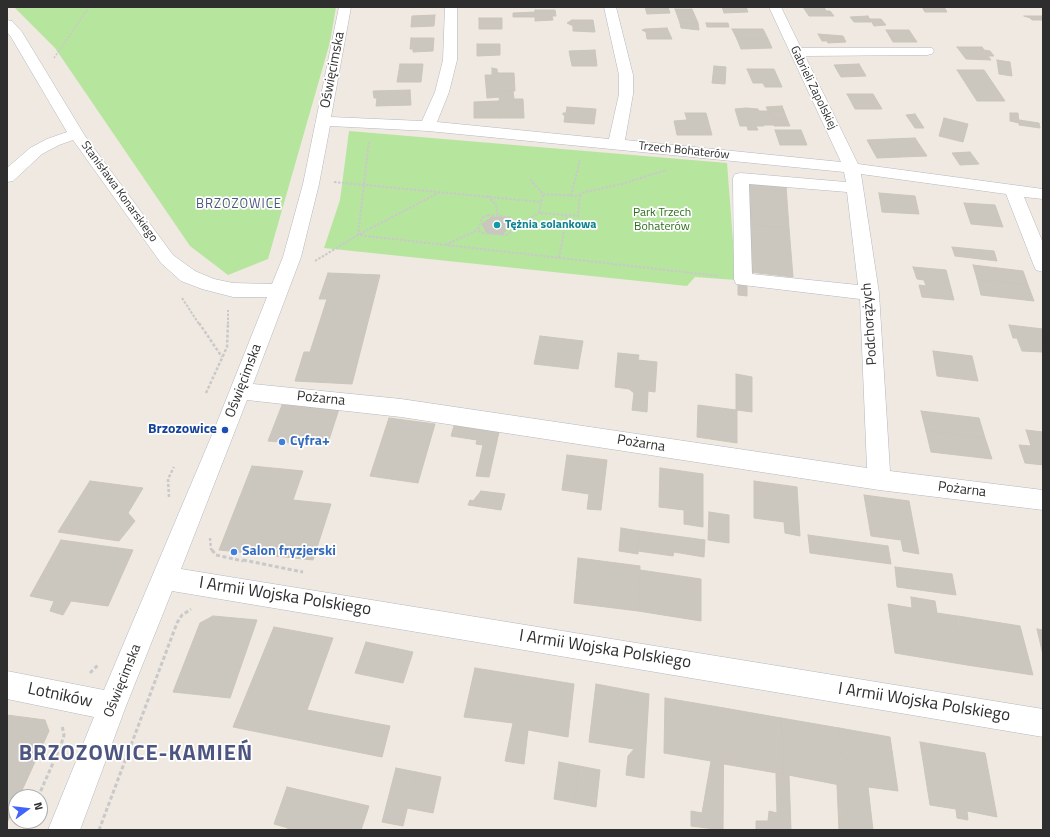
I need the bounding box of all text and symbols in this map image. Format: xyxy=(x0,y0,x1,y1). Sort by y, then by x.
street label: Oświęcimska xyxy=(317,30,349,110)
street label: Gabrieli Zapolskiej xyxy=(787,44,839,132)
street label: Stanisława Konarskiego xyxy=(78,139,160,245)
street label: Trzech Bohaterów xyxy=(638,139,730,163)
district label: BRZOZOWICE xyxy=(196,197,282,213)
park label: Park Trzech Bohaterów xyxy=(633,206,691,234)
place label: Tężnia solankowa xyxy=(505,218,596,232)
marker: Tężnia solankowa xyxy=(492,220,502,230)
street label: Podchorążych xyxy=(859,282,881,366)
street label: Oświęcimska xyxy=(222,342,266,420)
street label: Pożarna xyxy=(296,388,346,410)
place label: Brzozowice xyxy=(148,422,217,438)
marker: Brzozowice xyxy=(220,425,230,435)
street label: Pożarna xyxy=(616,432,666,456)
place label: Cyfra+ xyxy=(290,434,330,450)
marker: Cyfra+ xyxy=(277,437,287,447)
street label: Pożarna xyxy=(937,479,987,501)
place label: Salon fryzjerski xyxy=(242,544,336,560)
marker: Salon fryzjerski xyxy=(229,547,239,557)
street label: I Armii Wojska Polskiego xyxy=(197,573,373,621)
street label: I Armii Wojska Polskiego xyxy=(517,626,693,674)
street label: Oświęcimska xyxy=(101,642,145,720)
street label: Lotników xyxy=(26,679,94,713)
street label: I Armii Wojska Polskiego xyxy=(836,679,1012,727)
district label: BRZOZOWICE-KAMIEŃ xyxy=(19,742,253,768)
north arrow xyxy=(8,789,48,829)
text: N xyxy=(30,800,47,812)

